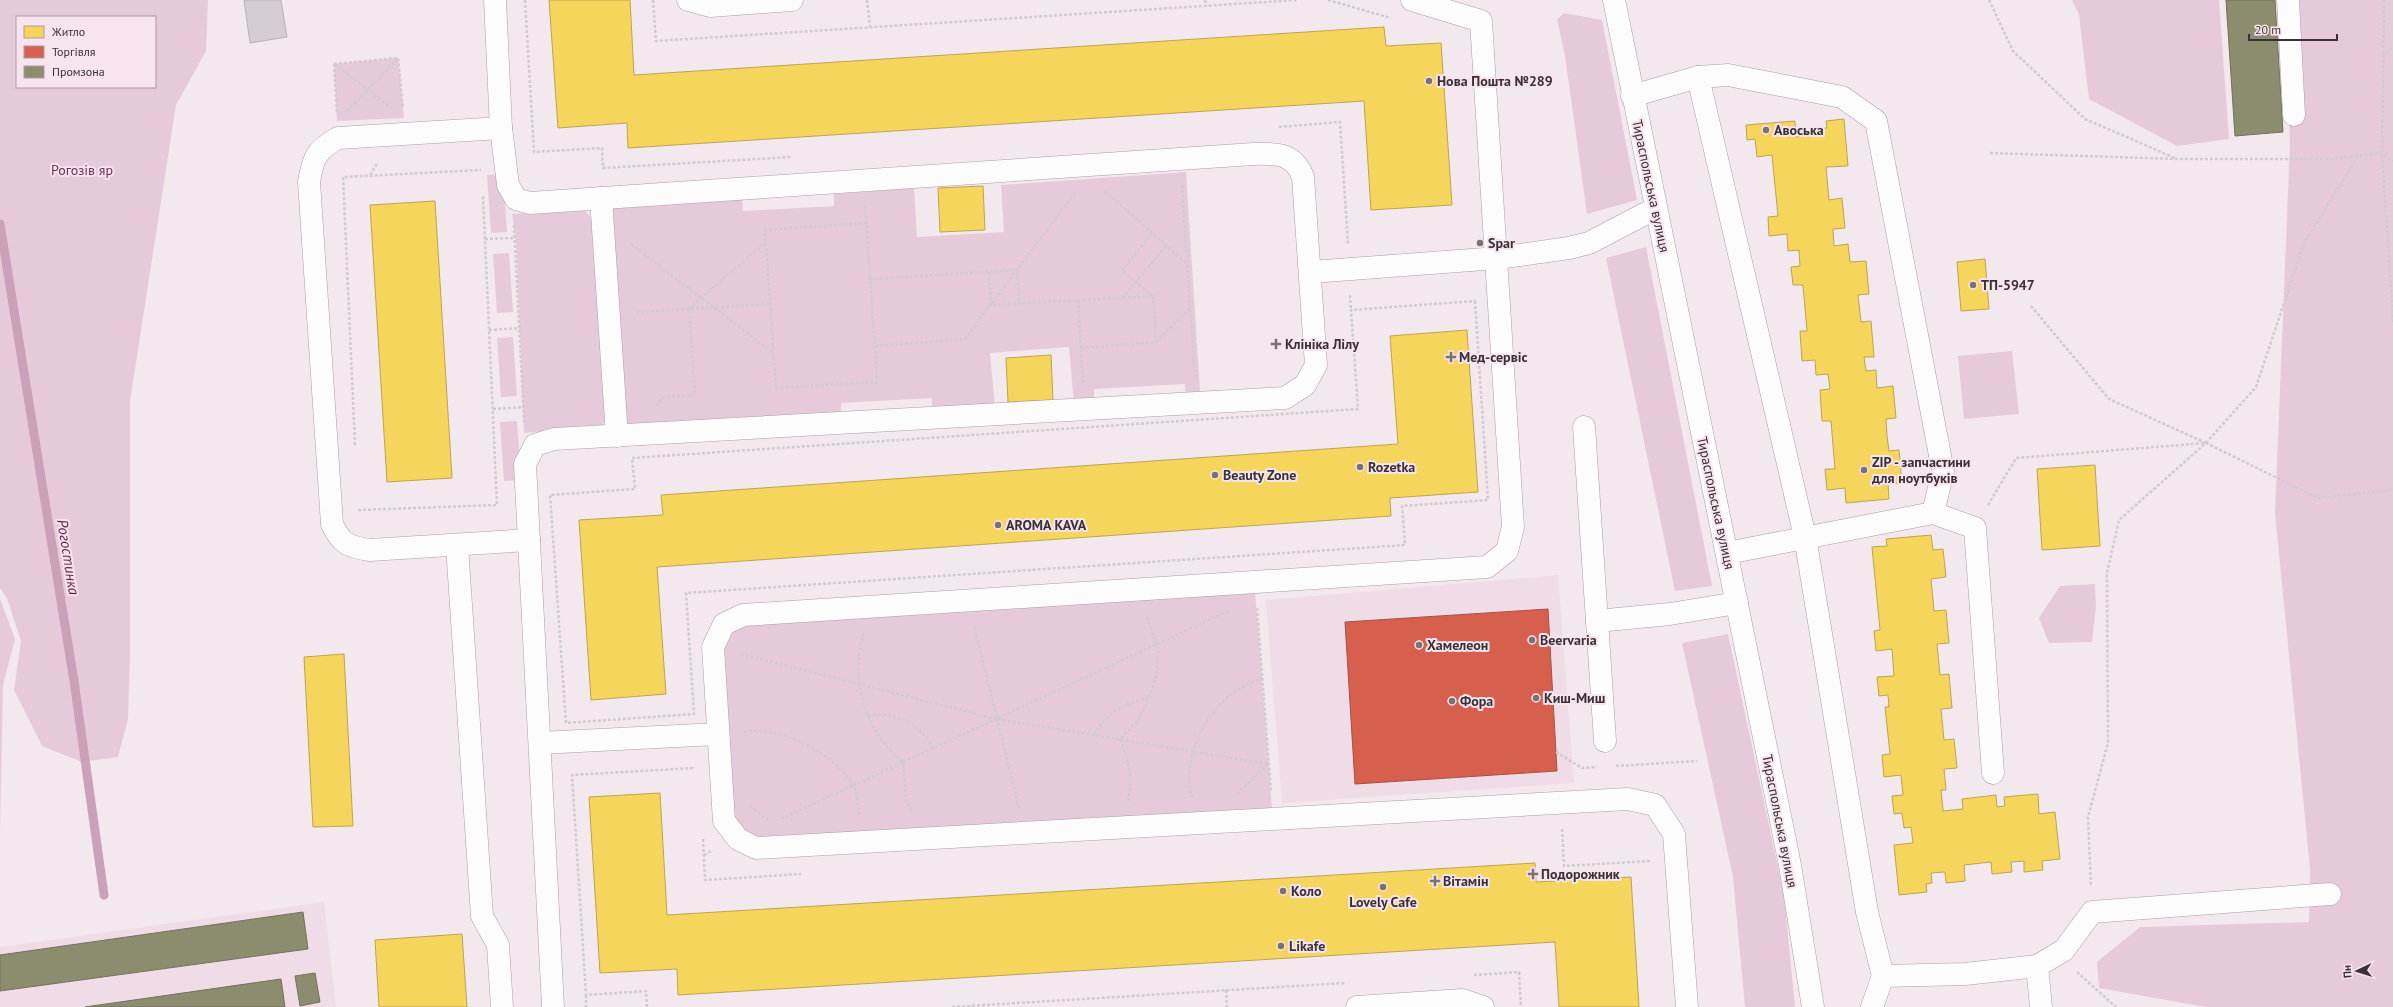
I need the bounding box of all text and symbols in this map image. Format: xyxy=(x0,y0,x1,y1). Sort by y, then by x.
legend xyxy=(16,16,156,88)
scale bar xyxy=(2249,16,2337,42)
text: 20 m xyxy=(2255,22,2281,37)
text: Житло xyxy=(51,24,85,39)
text: Торгівля xyxy=(52,44,95,59)
text: Промзона xyxy=(52,64,105,79)
place label: Нова Пошта №289 xyxy=(1437,72,1553,90)
marker: Нова Пошта №289 xyxy=(1424,76,1434,86)
street label: Тираспольська вулиця xyxy=(1628,118,1674,254)
place label: Авоська xyxy=(1774,121,1824,139)
marker: Авоська xyxy=(1761,125,1771,135)
park label: Рогозів яр xyxy=(51,161,113,179)
place label: Spar xyxy=(1488,234,1515,252)
marker: Spar xyxy=(1475,238,1485,248)
place label: ТП-5947 xyxy=(1981,276,2035,294)
marker: ТП-5947 xyxy=(1968,280,1978,290)
place label: Клініка Лілу xyxy=(1285,335,1359,353)
marker: Клініка Лілу xyxy=(1270,338,1282,350)
place label: Мед-сервіс xyxy=(1459,348,1528,366)
marker: Мед-сервіс xyxy=(1446,352,1456,362)
street label: Тираспольська вулиця xyxy=(1693,435,1739,571)
place label: ZIP - запчастини для ноутбуків xyxy=(1871,453,1970,487)
place label: Rozetka xyxy=(1368,458,1415,476)
marker: Rozetka xyxy=(1355,462,1365,472)
marker: ZIP - запчастини для ноутбуків xyxy=(1859,465,1869,475)
place label: Beauty Zone xyxy=(1223,466,1296,484)
marker: Beauty Zone xyxy=(1210,470,1220,480)
place label: AROMA KAVA xyxy=(1006,516,1087,534)
water label: Рогостинка xyxy=(53,518,84,597)
marker: AROMA KAVA xyxy=(993,520,1003,530)
place label: Beervaria xyxy=(1540,631,1597,649)
marker: Beervaria xyxy=(1527,635,1537,645)
place label: Хамелеон xyxy=(1427,636,1488,654)
marker: Хамелеон xyxy=(1414,640,1424,650)
place label: Киш-Миш xyxy=(1544,689,1605,707)
place label: Фора xyxy=(1460,692,1493,710)
marker: Киш-Миш xyxy=(1531,693,1541,703)
marker: Фора xyxy=(1447,696,1457,706)
street label: Тираспольська вулиця xyxy=(1758,753,1802,889)
place label: Подорожник xyxy=(1541,865,1620,883)
marker: Подорожник xyxy=(1528,869,1538,879)
place label: Вітамін xyxy=(1443,872,1488,890)
marker: Вітамін xyxy=(1430,876,1440,886)
place label: Коло xyxy=(1291,882,1322,900)
marker: Lovely Cafe xyxy=(1378,882,1388,892)
marker: Коло xyxy=(1278,886,1288,896)
place label: Lovely Cafe xyxy=(1349,893,1417,911)
place label: Likafe xyxy=(1289,937,1325,955)
marker: Likafe xyxy=(1276,941,1286,951)
north arrow xyxy=(2337,951,2377,991)
text: Пн xyxy=(2340,965,2354,979)

